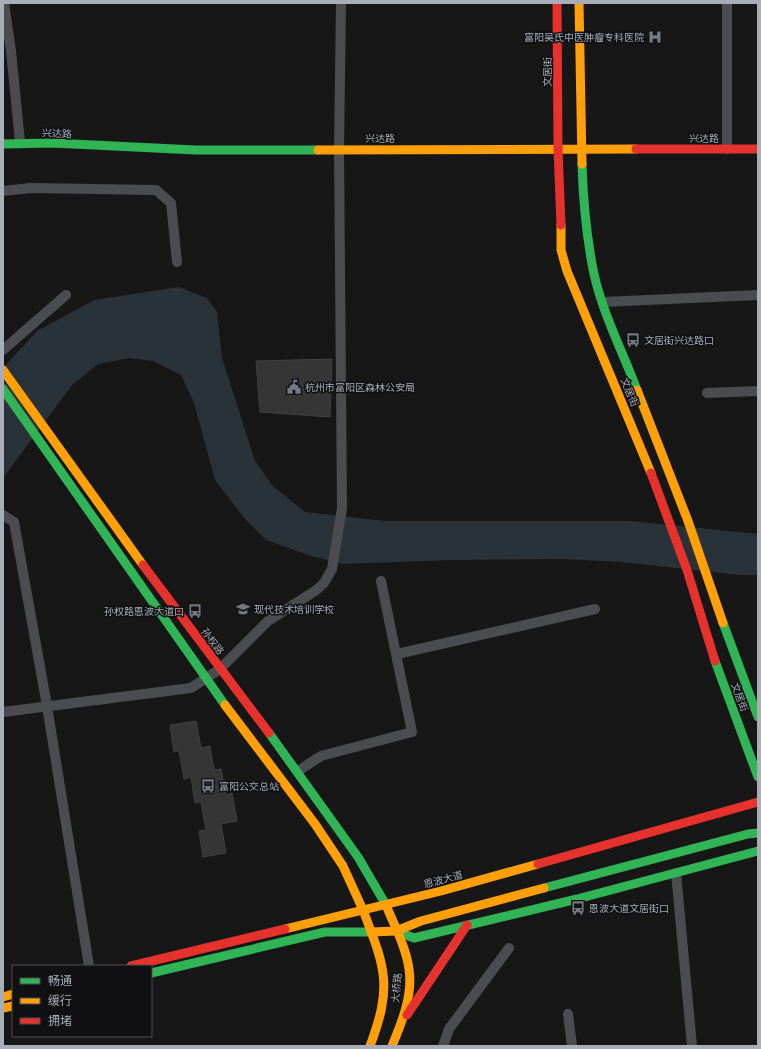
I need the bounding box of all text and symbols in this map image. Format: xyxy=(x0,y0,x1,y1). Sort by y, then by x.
hospital icon: 富阳吴氏中医肿瘤专科医院 xyxy=(647,29,663,45)
place label: 富阳吴氏中医肿瘤专科医院 xyxy=(524,31,644,43)
street label: 文居街 xyxy=(541,57,553,87)
street label: 兴达路 xyxy=(42,126,72,140)
street label: 兴达路 xyxy=(365,132,395,144)
street label: 兴达路 xyxy=(689,132,719,144)
bus stop icon: 文居街兴达路口 xyxy=(625,332,641,348)
place label: 文居街兴达路口 xyxy=(644,334,714,346)
street label: 文居街 xyxy=(619,376,641,408)
public building icon: 杭州市富阳区森林公安局 xyxy=(286,379,302,395)
place label: 杭州市富阳区森林公安局 xyxy=(305,381,415,393)
school or university icon: 现代技术培训学校 xyxy=(235,601,251,617)
bus stop icon: 孙权路恩波大道口 xyxy=(187,603,203,619)
place label: 现代技术培训学校 xyxy=(254,603,334,615)
place label: 孙权路恩波大道口 xyxy=(104,605,184,617)
street label: 孙权路 xyxy=(199,625,227,657)
street label: 文居街 xyxy=(729,681,751,713)
bus stop icon: 富阳公交总站 xyxy=(200,778,216,794)
place label: 富阳公交总站 xyxy=(219,780,279,792)
street label: 恩波大道 xyxy=(422,868,464,890)
bus stop icon: 恩波大道文居街口 xyxy=(570,900,586,916)
place label: 恩波大道文居街口 xyxy=(589,902,669,914)
legend xyxy=(12,965,152,1037)
text: 畅通 xyxy=(48,973,72,988)
street label: 大桥路 xyxy=(389,973,403,1003)
text: 缓行 xyxy=(48,993,72,1008)
text: 拥堵 xyxy=(48,1013,72,1028)

